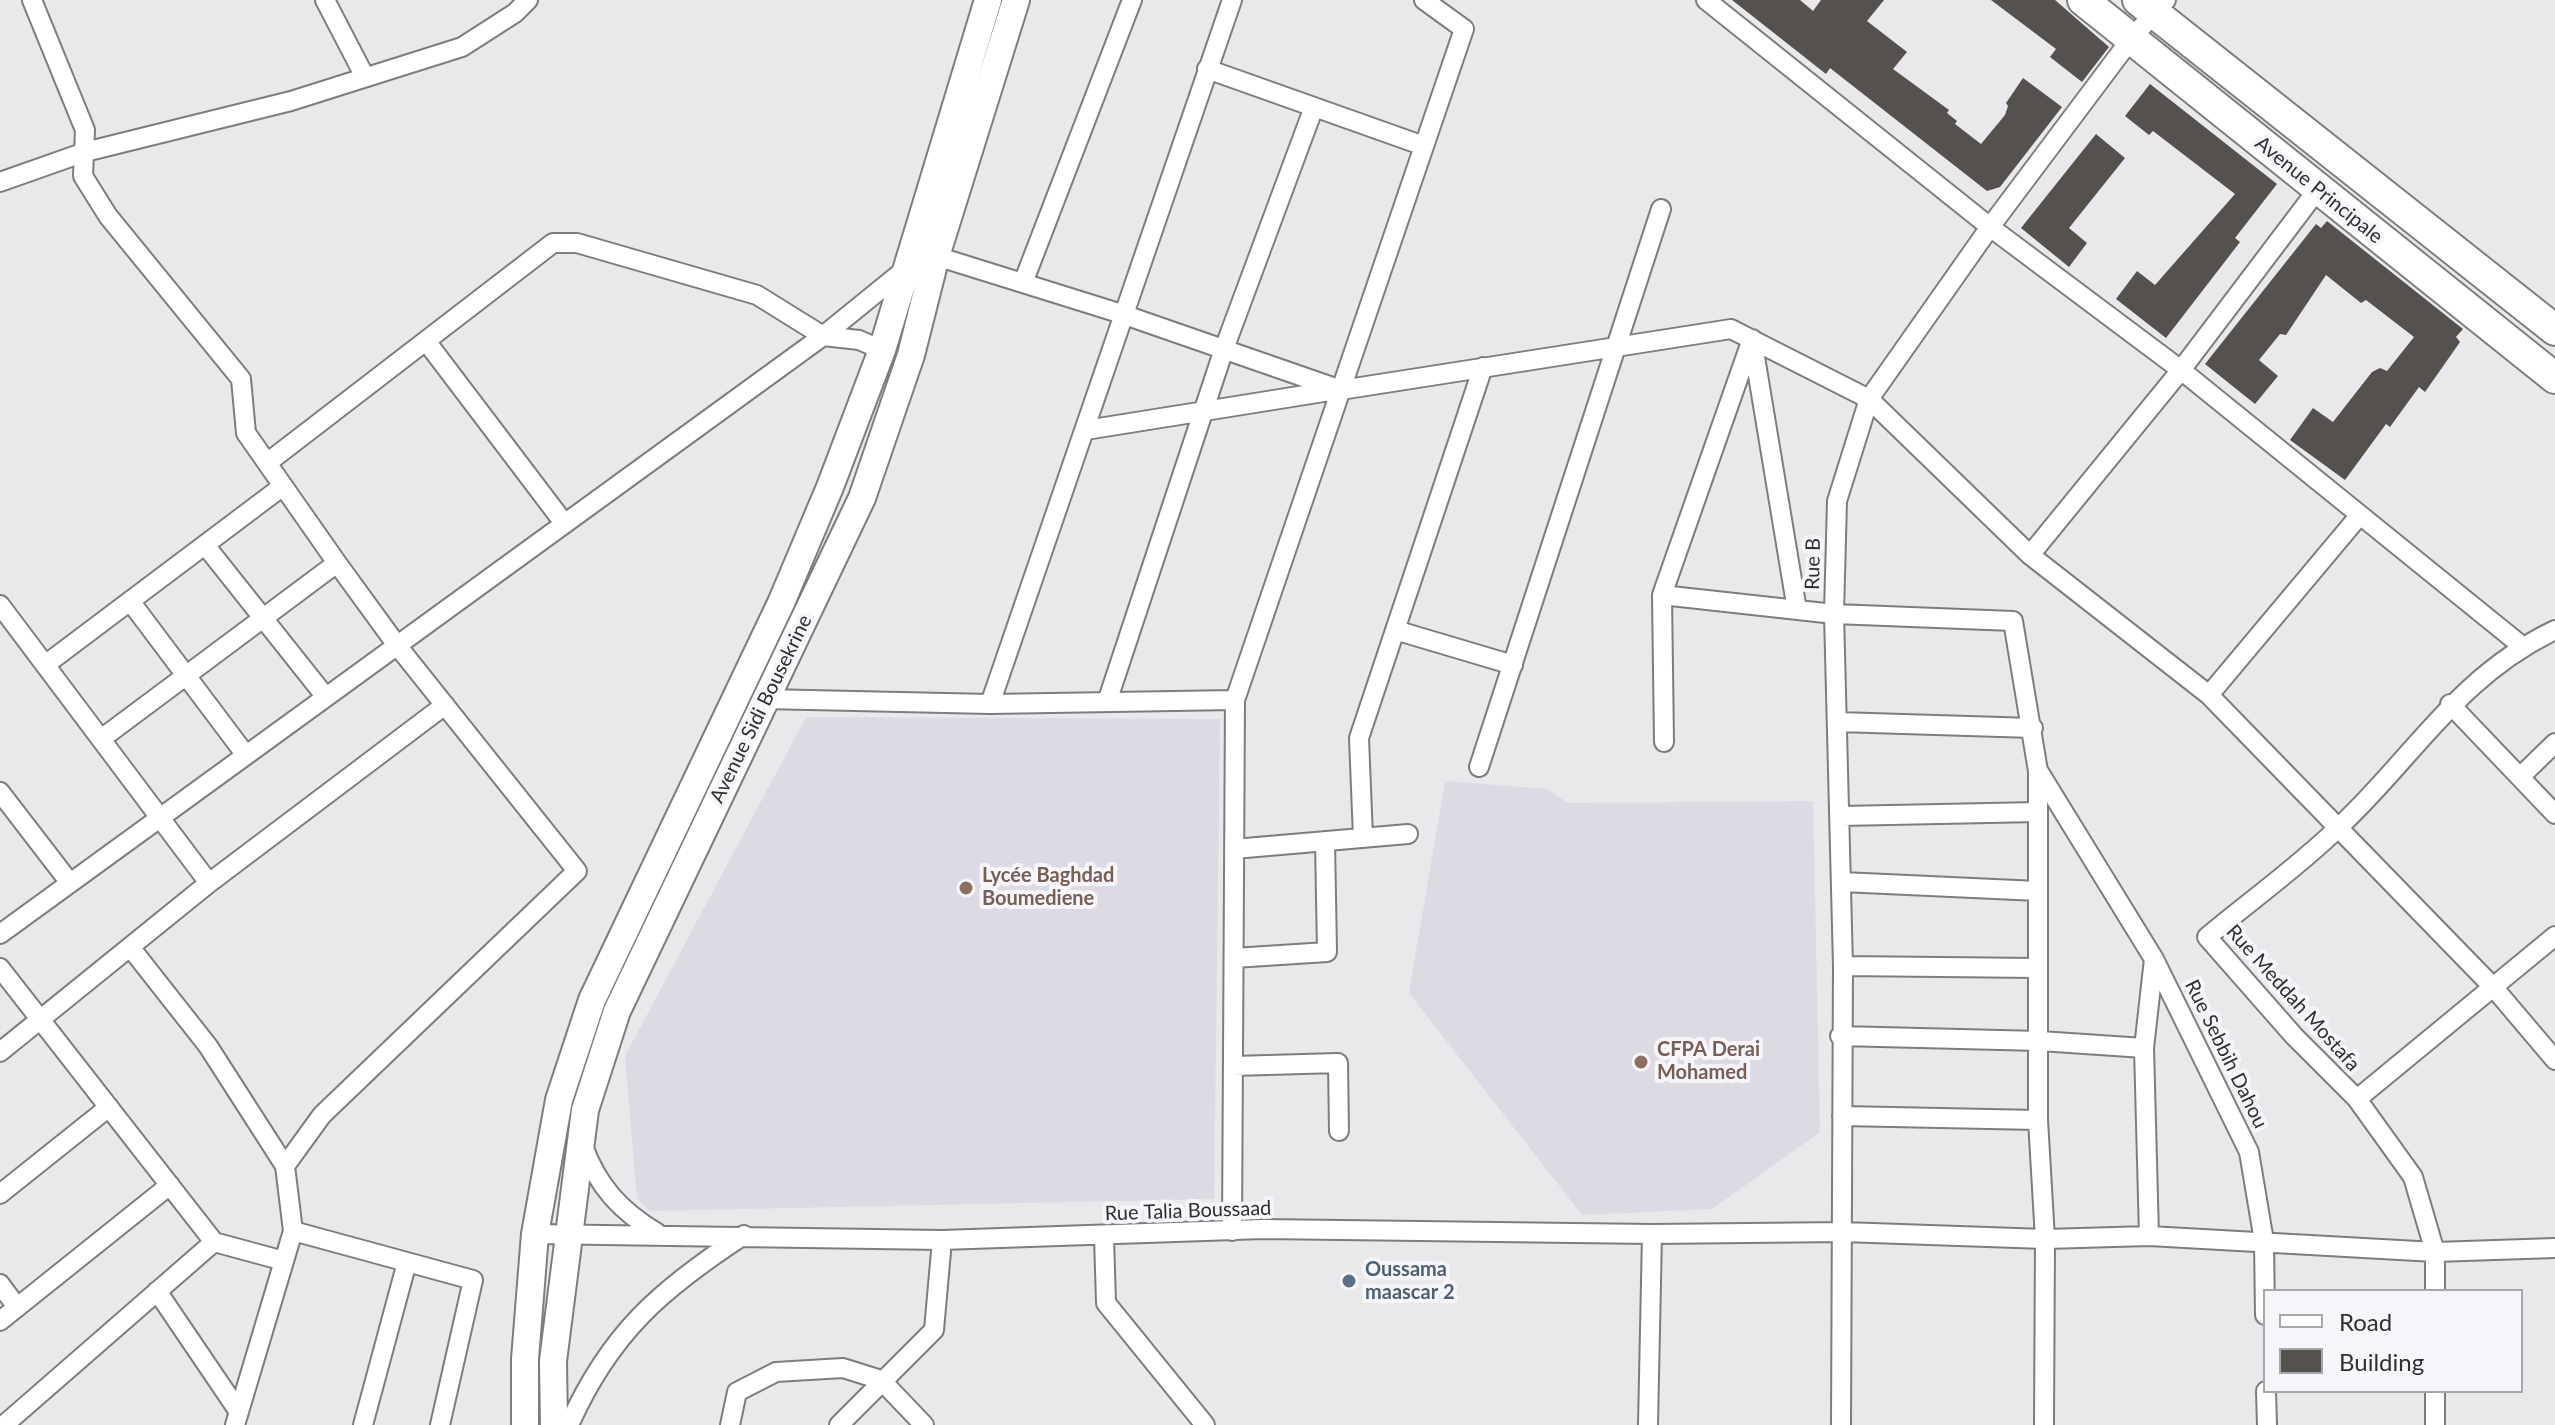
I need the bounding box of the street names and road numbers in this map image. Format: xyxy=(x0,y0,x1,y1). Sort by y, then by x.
street label: Avenue Principale xyxy=(2250,131,2388,249)
street label: Rue B xyxy=(1801,538,1825,590)
street label: Avenue Sidi Bousekrine xyxy=(705,611,817,807)
street label: Rue Meddah Mostafa xyxy=(2221,920,2365,1076)
street label: Rue Sebbih Dahou xyxy=(2180,976,2272,1132)
street label: Rue Talia Boussaad xyxy=(1104,1196,1272,1226)

